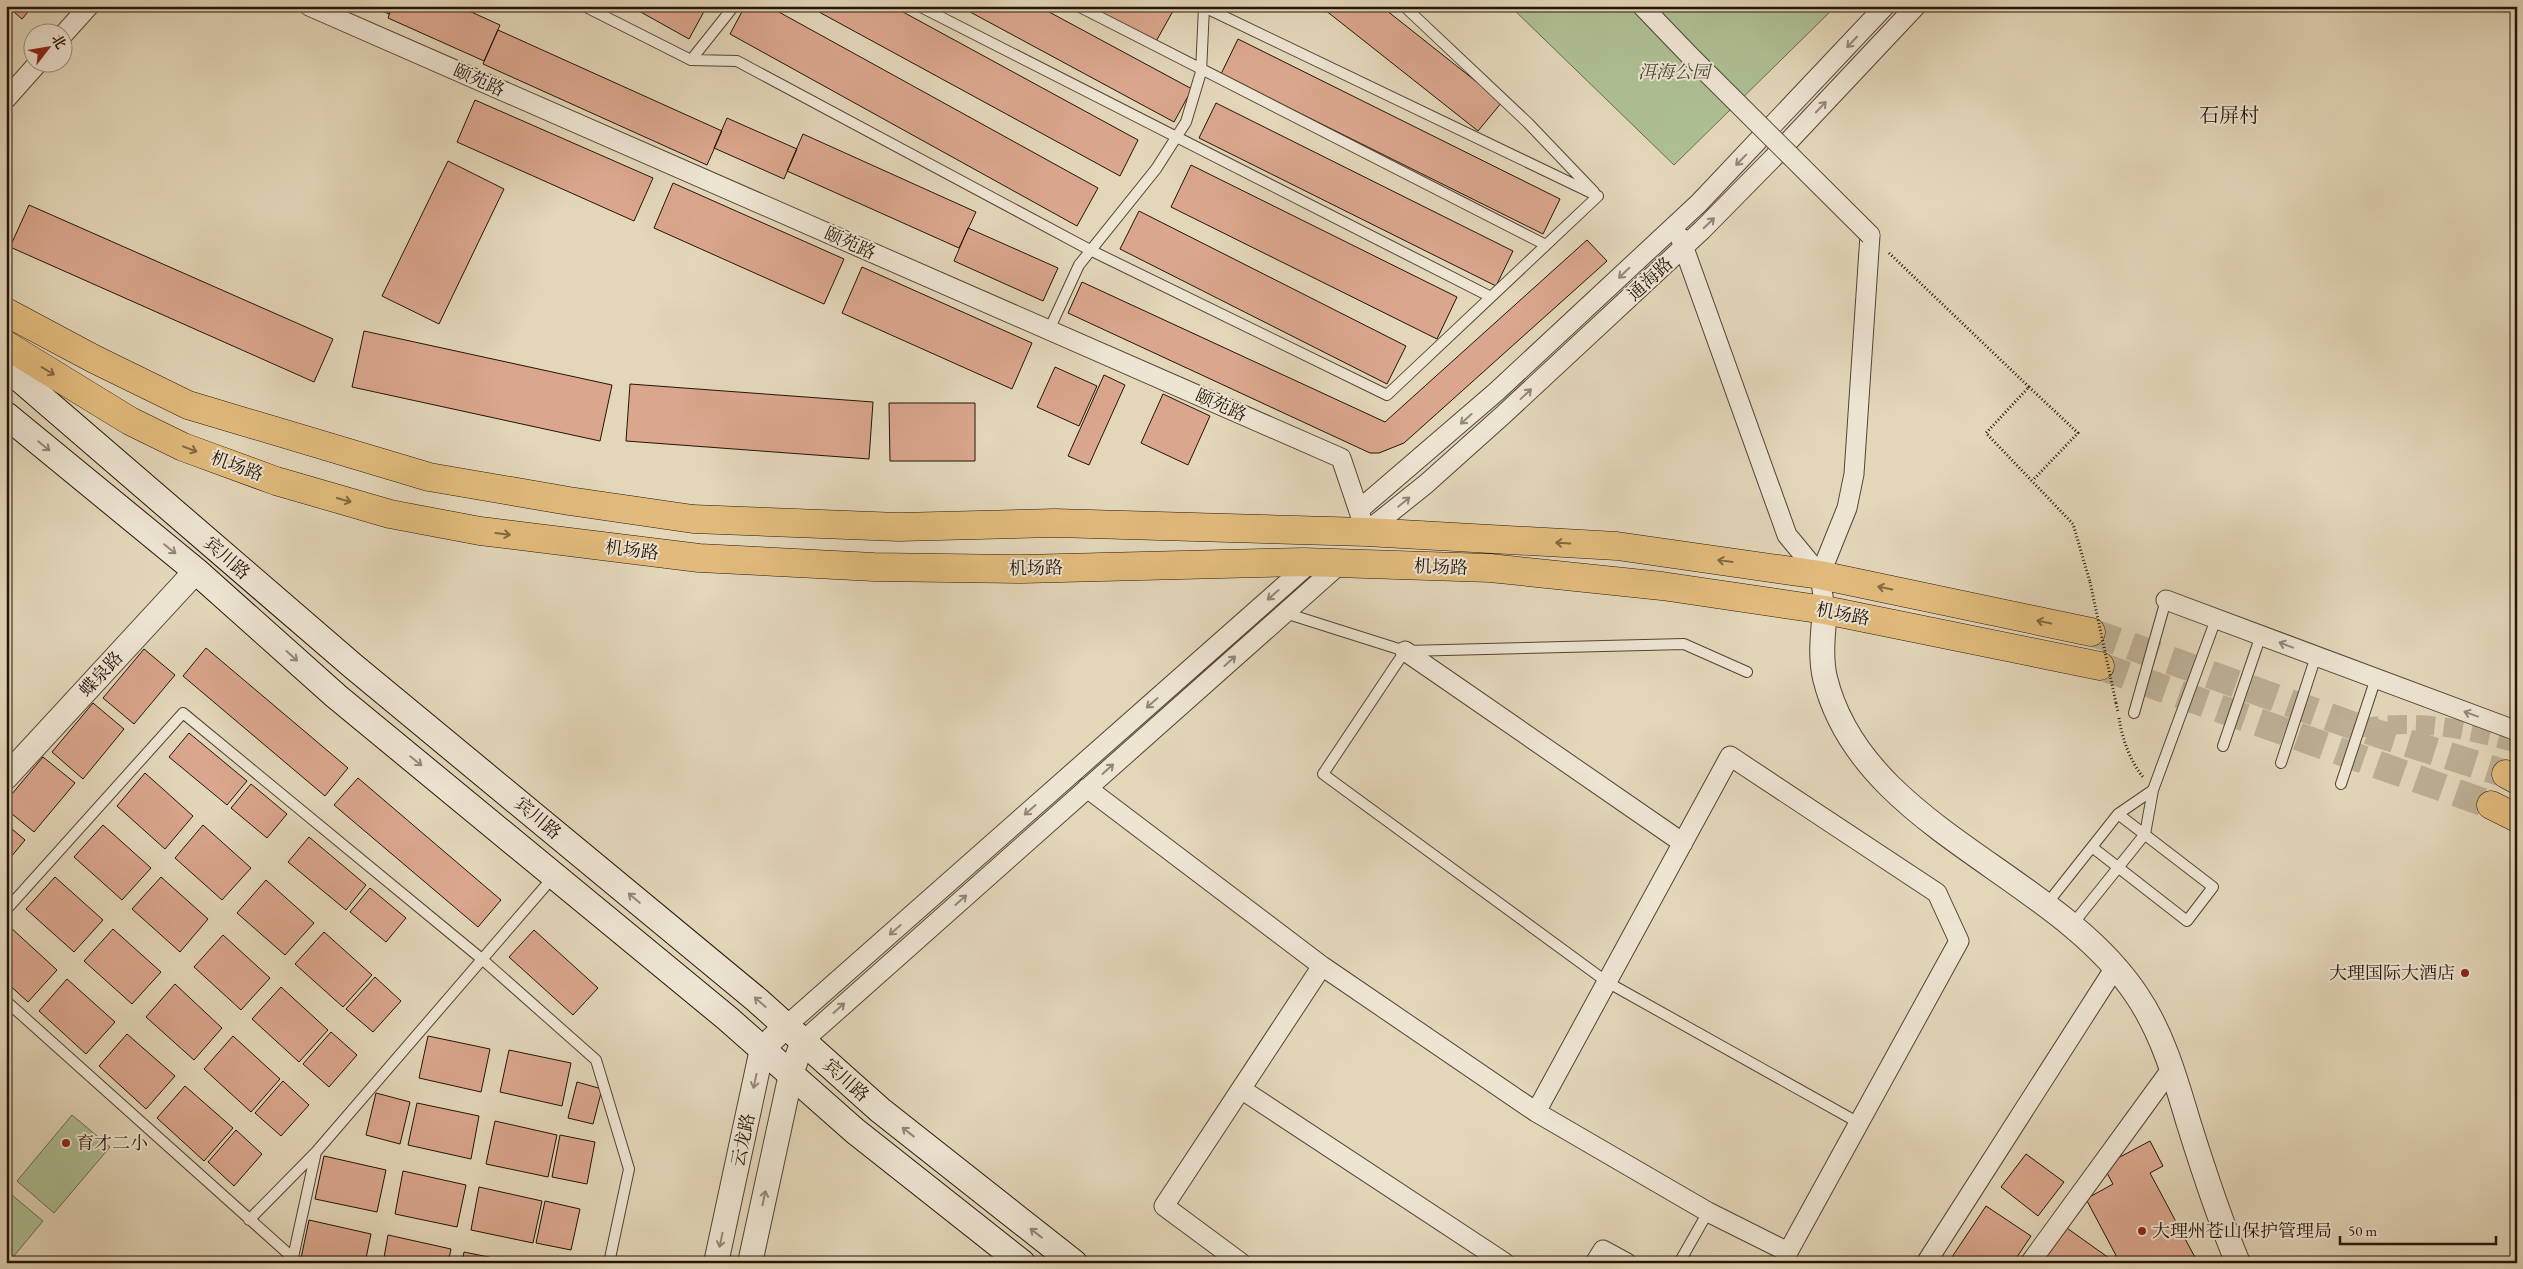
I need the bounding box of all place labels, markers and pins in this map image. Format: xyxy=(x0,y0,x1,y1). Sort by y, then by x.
place label: 大理国际大酒店 xyxy=(2329,961,2455,984)
marker: 大理国际大酒店 xyxy=(2459,967,2471,979)
place label: 育才二小 xyxy=(76,1131,148,1154)
marker: 育才二小 xyxy=(60,1137,72,1149)
place label: 大理州苍山保护管理局 xyxy=(2152,1219,2332,1242)
marker: 大理州苍山保护管理局 xyxy=(2136,1225,2148,1237)

